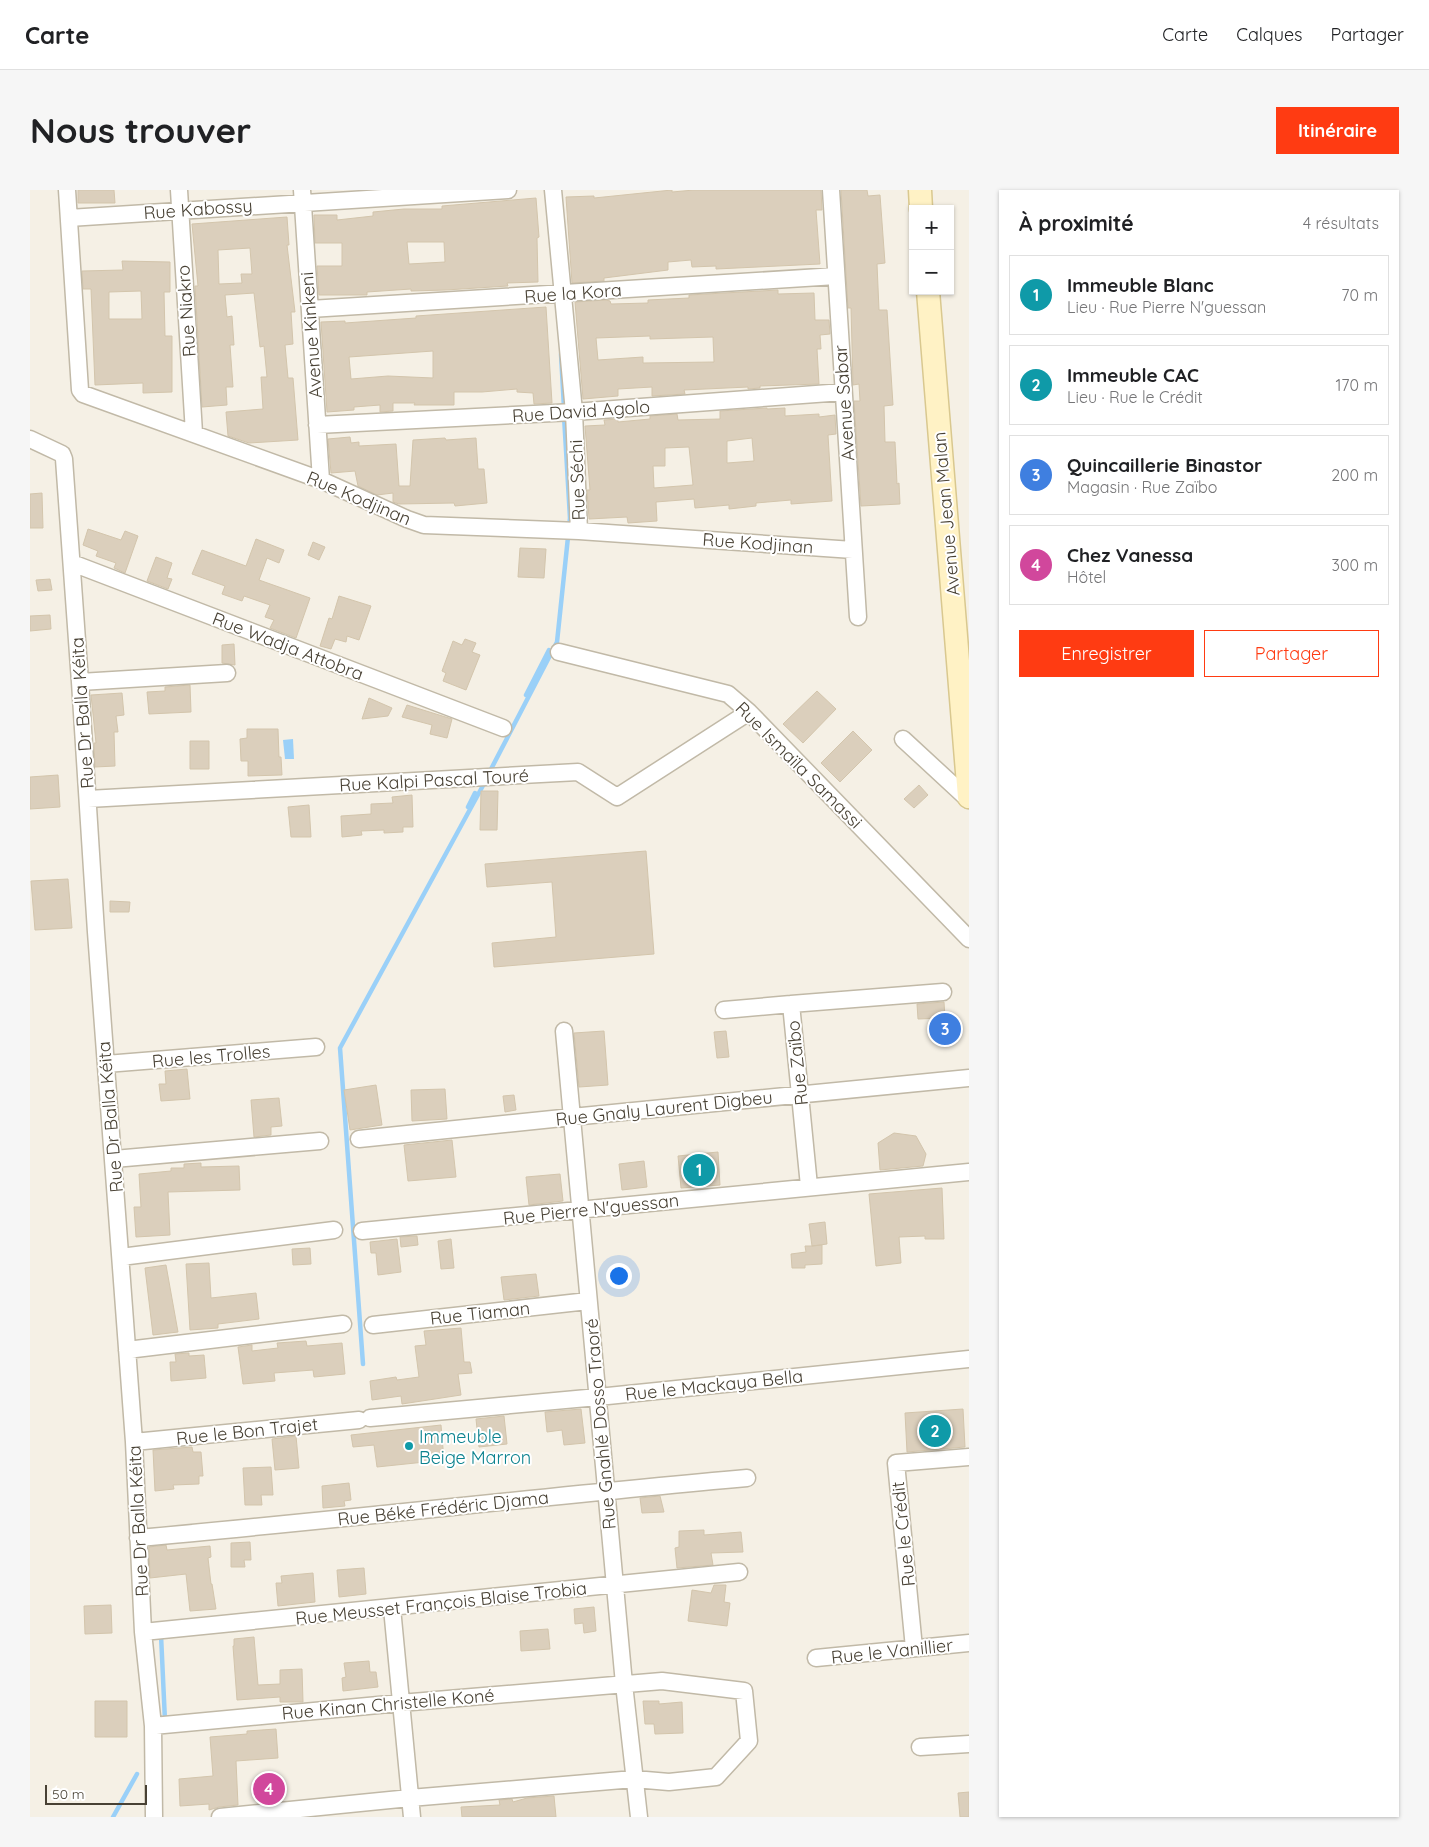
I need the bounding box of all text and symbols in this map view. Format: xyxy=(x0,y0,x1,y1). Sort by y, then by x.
text: Carte xyxy=(25,20,89,50)
text: Carte xyxy=(1162,23,1208,46)
text: Calques xyxy=(1236,23,1303,46)
text: Partager xyxy=(1331,23,1404,46)
button: Itinéraire xyxy=(1276,107,1399,154)
text: Nous trouver xyxy=(30,108,251,152)
street label: Rue Kabossy xyxy=(143,194,253,224)
map controls xyxy=(909,205,954,295)
button: + xyxy=(909,205,954,250)
text: À proximité xyxy=(1019,210,1134,236)
text: 4 résultats xyxy=(1303,213,1379,233)
button: − xyxy=(909,250,954,295)
street label: Rue Niakro xyxy=(171,264,201,358)
street label: Avenue Kinkeni xyxy=(295,271,327,399)
text: Immeuble Blanc xyxy=(1067,273,1214,297)
street label: Rue la Kora xyxy=(524,278,622,308)
text: 1 xyxy=(1033,285,1039,305)
text: 70 m xyxy=(1341,285,1378,305)
text: Lieu · Rue Pierre N'guessan xyxy=(1067,297,1266,317)
street label: Avenue Sabar xyxy=(828,344,860,462)
text: Immeuble CAC xyxy=(1067,363,1199,387)
text: 2 xyxy=(1031,375,1041,395)
text: 170 m xyxy=(1335,375,1378,395)
text: Lieu · Rue le Crédit xyxy=(1067,387,1203,407)
street label: Rue David Agolo xyxy=(511,395,651,427)
street label: Avenue Jean Malan xyxy=(927,431,965,597)
street label: Rue Séchi xyxy=(564,439,590,521)
text: Quincaillerie Binastor xyxy=(1067,453,1262,477)
text: 3 xyxy=(1032,465,1040,485)
text: 200 m xyxy=(1331,465,1378,485)
street label: Rue Kodjinan xyxy=(303,466,415,530)
text: Magasin · Rue Zaïbo xyxy=(1067,477,1217,497)
street label: Rue Kodjinan xyxy=(702,528,814,558)
text: Chez Vanessa xyxy=(1067,543,1193,567)
text: 4 xyxy=(1031,555,1041,575)
text: 300 m xyxy=(1332,555,1378,575)
text: Hôtel xyxy=(1067,567,1106,587)
street label: Rue Wadja Attobra xyxy=(209,607,367,685)
button: Enregistrer xyxy=(1019,630,1194,677)
button: Partager xyxy=(1204,630,1379,677)
street label: Rue Dr Balla Kéita xyxy=(65,637,99,789)
street label: Rue Ismaïla Samassi xyxy=(731,697,867,833)
street label: Rue Kalpi Pascal Touré xyxy=(339,764,529,796)
pin: 3 xyxy=(929,1010,961,1048)
street label: Rue Zaïbo xyxy=(781,1019,813,1107)
street label: Rue les Trolles xyxy=(151,1039,271,1073)
street label: Rue Dr Balla Kéita xyxy=(92,1041,128,1193)
street label: Rue Gnaly Laurent Digbeu xyxy=(554,1085,774,1131)
pin: 1 xyxy=(683,1151,715,1189)
street label: Rue Pierre N'guessan xyxy=(502,1188,680,1230)
your location xyxy=(606,1263,632,1289)
street label: Rue Tiaman xyxy=(429,1296,531,1330)
street label: Rue Gnahlé Dosso Traoré xyxy=(579,1317,621,1531)
street label: Rue le Mackaya Bella xyxy=(624,1364,804,1406)
street label: Rue le Bon Trajet xyxy=(175,1412,319,1450)
pin: 2 xyxy=(919,1412,951,1450)
place label: Immeuble Beige Marron xyxy=(419,1425,531,1469)
marker: Immeuble Beige Marron xyxy=(403,1440,415,1452)
street label: Rue Dr Balla Kéita xyxy=(123,1445,153,1597)
street label: Rue le Crédit xyxy=(886,1480,920,1588)
street label: Rue Béké Frédéric Djama xyxy=(336,1485,550,1531)
street label: Rue Meusset François Blaise Trobia xyxy=(294,1576,588,1630)
street label: Rue le Vanillier xyxy=(830,1633,954,1669)
street label: Rue Kinan Christelle Koné xyxy=(281,1683,495,1725)
pin: 4 xyxy=(253,1770,285,1808)
scale bar xyxy=(45,1782,148,1805)
text: 50 m xyxy=(52,1785,85,1803)

